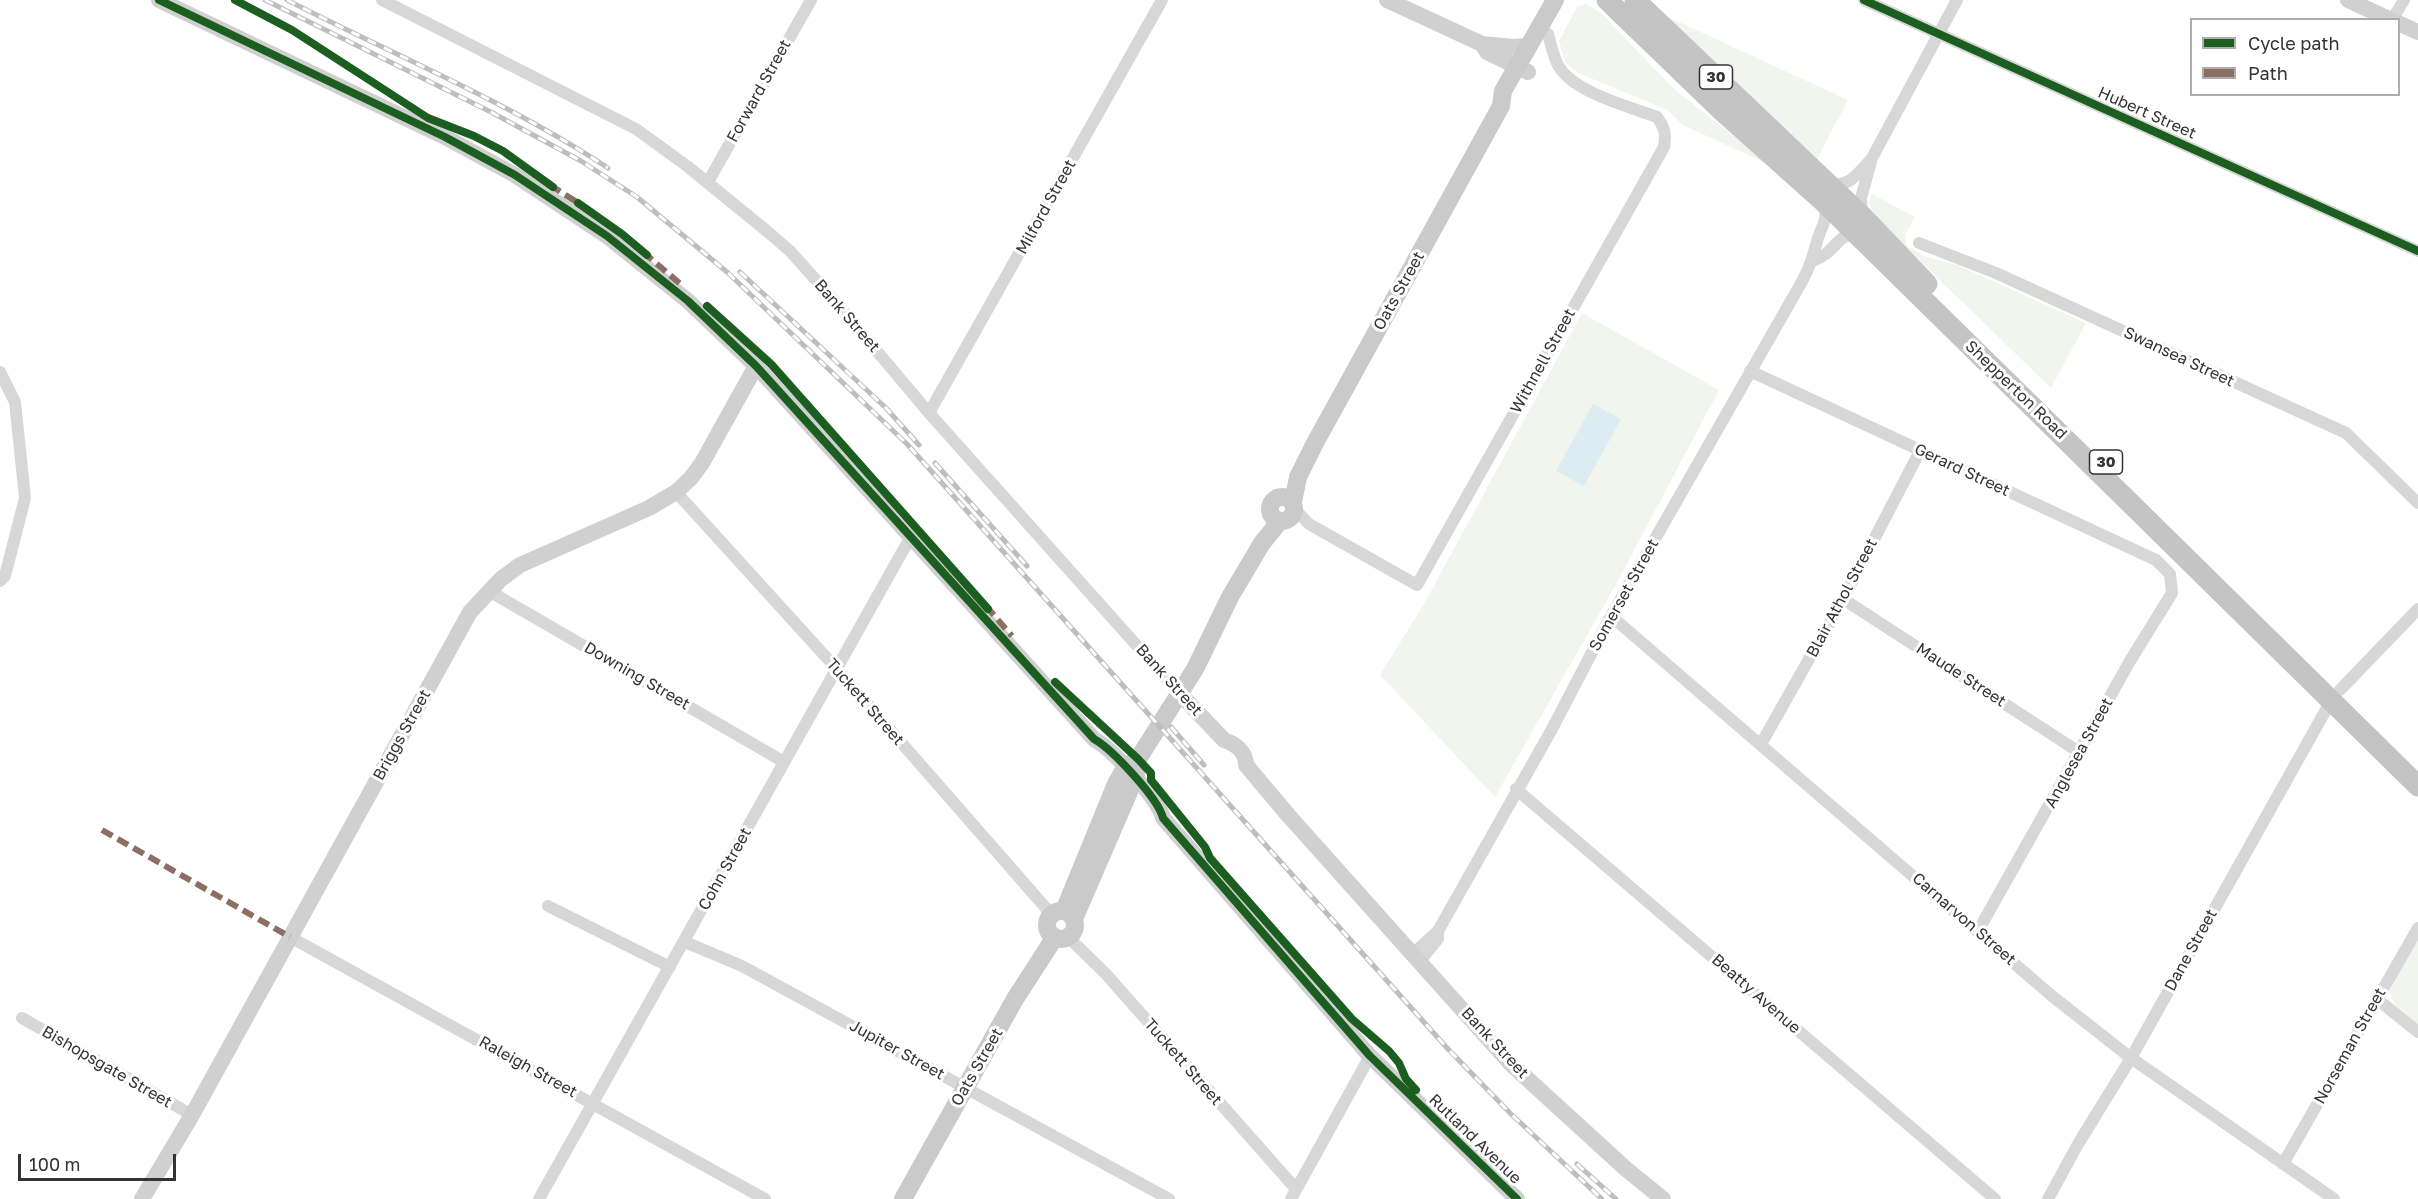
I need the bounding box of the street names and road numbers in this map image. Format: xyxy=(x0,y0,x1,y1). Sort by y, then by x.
street label: Forward Street xyxy=(723,36,795,146)
road number: 30 xyxy=(1700,65,1732,89)
street label: Hubert Street xyxy=(2095,83,2199,143)
street label: Milford Street xyxy=(1012,156,1080,258)
street label: Oats Street xyxy=(1370,248,1428,334)
street label: Bank Street xyxy=(810,276,884,356)
street label: Withnell Street xyxy=(1506,305,1580,417)
street label: Swansea Street xyxy=(2121,323,2237,391)
street label: Shepperton Road xyxy=(1961,337,2071,443)
street label: Gerard Street xyxy=(1911,440,2013,500)
road number: 30 xyxy=(2090,450,2122,474)
street label: Blair Athol Street xyxy=(1803,535,1881,661)
street label: Somerset Street xyxy=(1585,536,1663,654)
street label: Downing Street xyxy=(581,638,693,714)
street label: Maude Street xyxy=(1913,639,2009,711)
street label: Bank Street xyxy=(1132,640,1206,720)
street label: Tuckett Street xyxy=(822,655,908,749)
street label: Briggs Street xyxy=(369,686,435,784)
street label: Anglesea Street xyxy=(2041,695,2117,811)
street label: Cohn Street xyxy=(694,824,756,914)
street label: Carnarvon Street xyxy=(1908,869,2020,969)
street label: Dane Street xyxy=(2161,906,2221,994)
street label: Beatty Avenue xyxy=(1708,950,1804,1038)
street label: Norseman Street xyxy=(2310,984,2390,1108)
street label: Bank Street xyxy=(1457,1004,1533,1082)
street label: Tuckett Street xyxy=(1140,1015,1226,1109)
street label: Jupiter Street xyxy=(846,1016,948,1084)
street label: Bishopsgate Street xyxy=(39,1022,175,1112)
street label: Oats Street xyxy=(947,1025,1007,1109)
street label: Raleigh Street xyxy=(476,1032,580,1102)
street label: Rutland Avenue xyxy=(1425,1090,1525,1188)

